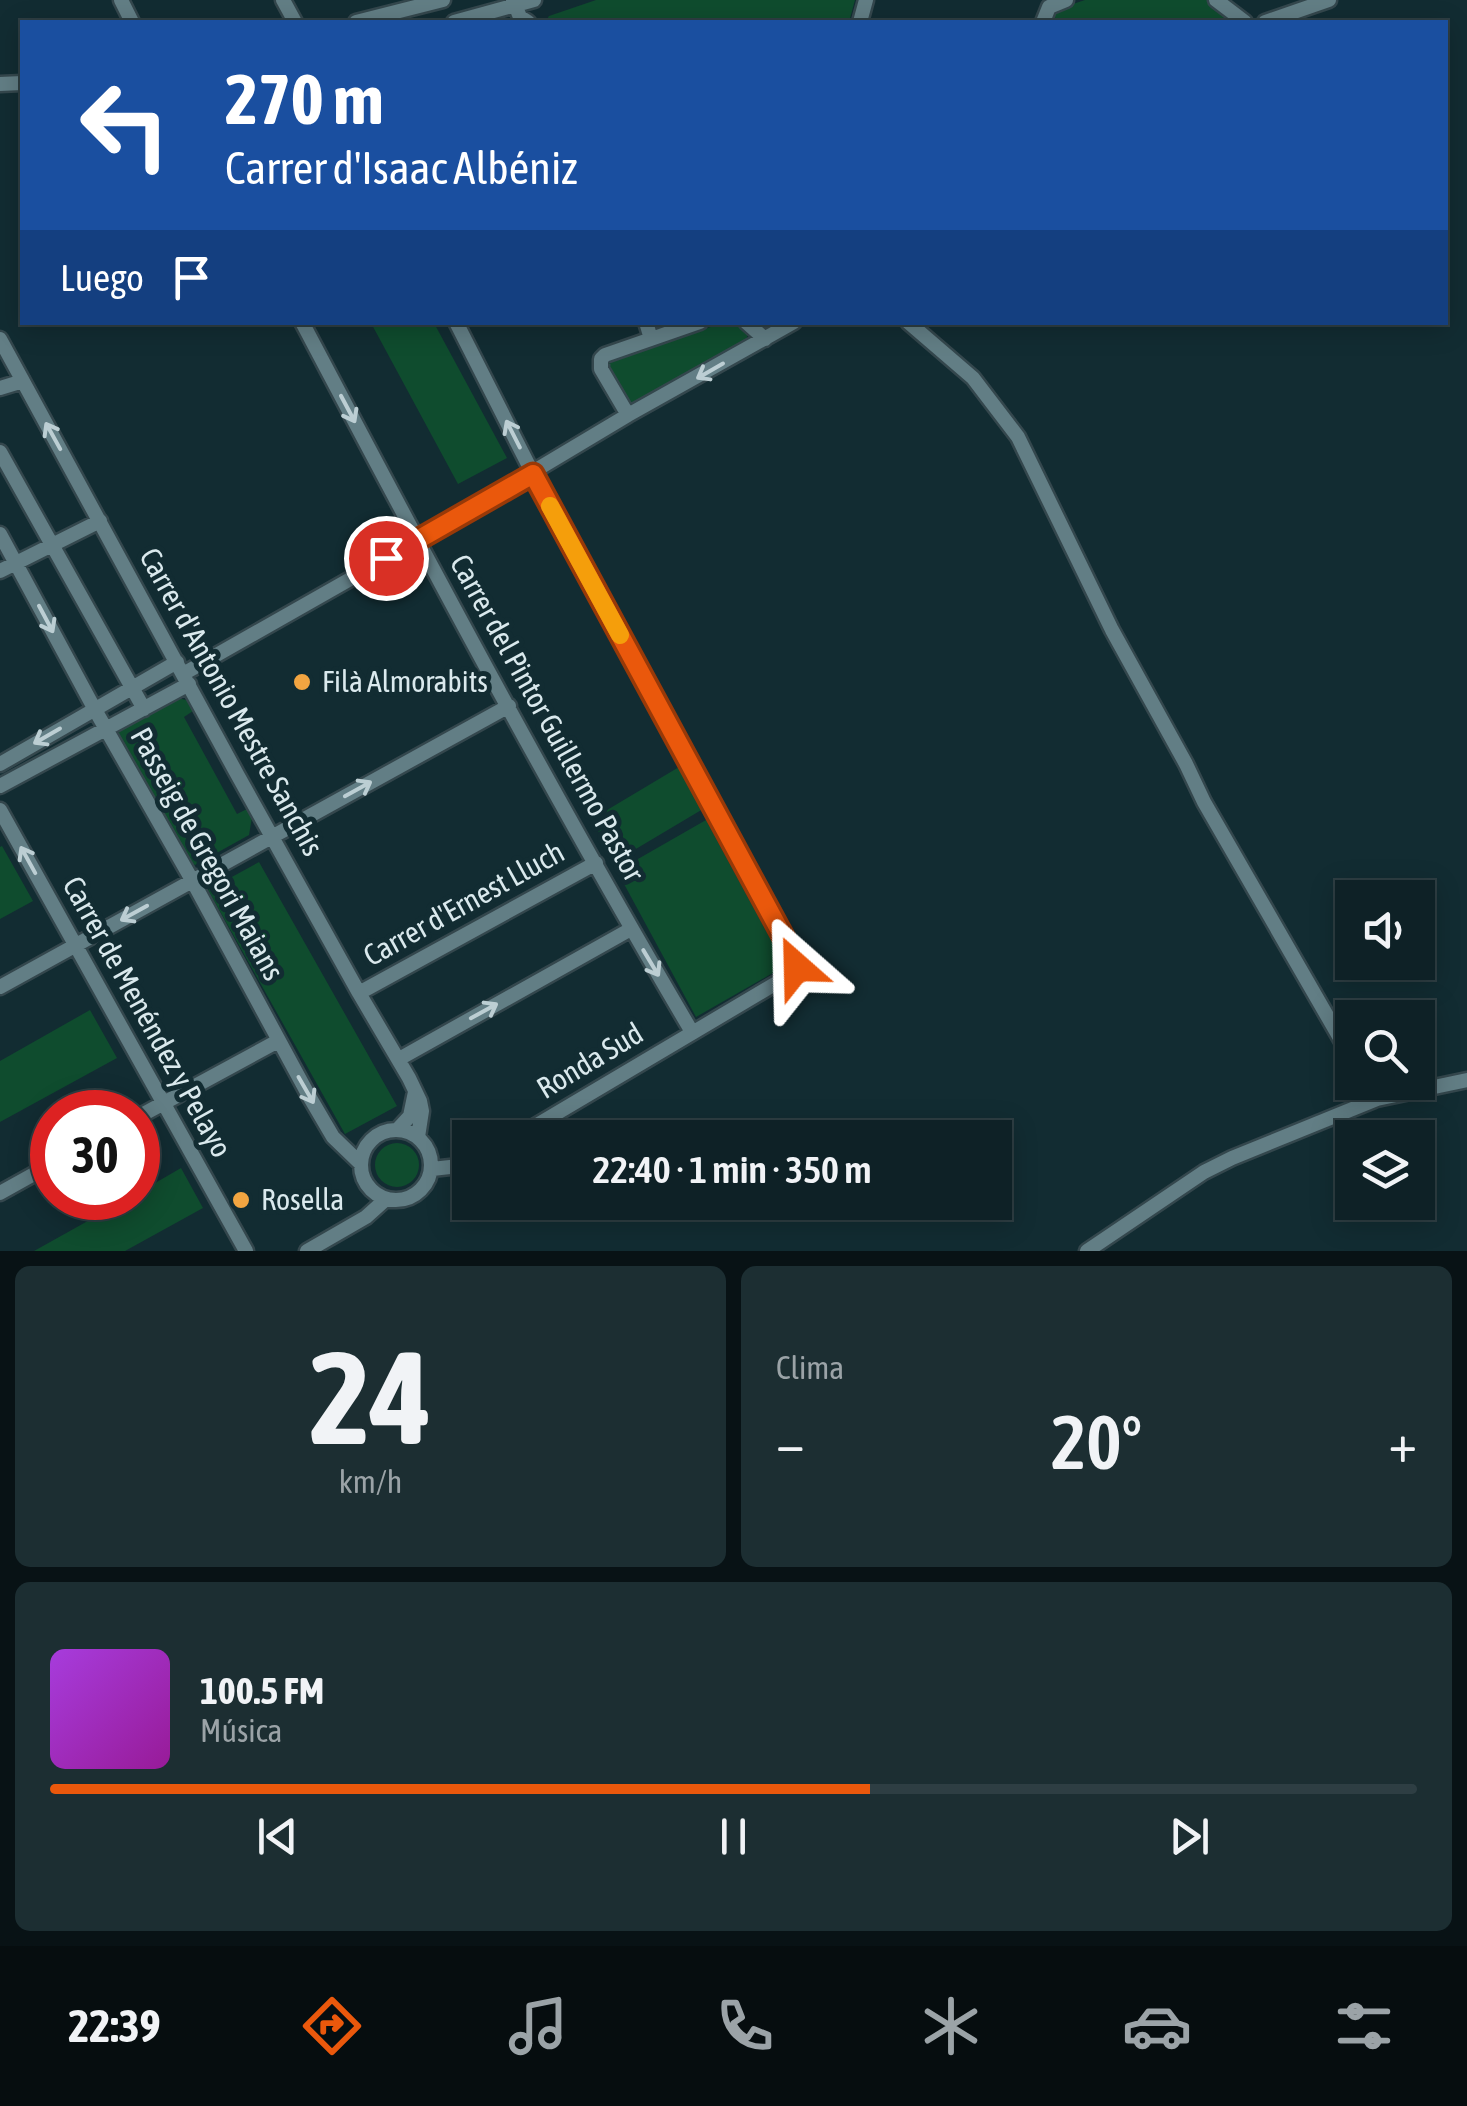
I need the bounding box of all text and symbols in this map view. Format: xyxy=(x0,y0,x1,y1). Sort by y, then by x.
text: 270 m xyxy=(225,59,384,139)
icon: left xyxy=(60,60,190,190)
text: Carrer d'Isaac Albéniz xyxy=(225,142,577,194)
icon: arrive xyxy=(164,250,219,305)
text: Luego xyxy=(60,256,144,299)
one-way arrow xyxy=(696,361,725,381)
one-way arrow xyxy=(338,393,358,423)
one-way arrow xyxy=(503,420,522,450)
one-way arrow xyxy=(43,421,63,451)
pin xyxy=(344,516,429,601)
icon: arrive xyxy=(359,531,414,586)
street label: Carrer d'Antonio Mestre Sanchis xyxy=(133,542,331,861)
street label: Carrer del Pintor Guillermo Pastor xyxy=(444,548,652,888)
one-way arrow xyxy=(37,604,56,634)
place label: Filà Almorabits xyxy=(322,664,488,698)
marker: Filà Almorabits xyxy=(291,671,313,693)
street label: Passeig de Gregori Maians xyxy=(124,721,291,986)
one-way arrow xyxy=(33,726,62,746)
one-way arrow xyxy=(342,779,372,799)
street label: Carrer d'Ernest Lluch xyxy=(357,834,570,972)
one-way arrow xyxy=(17,846,37,876)
street label: Carrer de Menéndez y Pelayo xyxy=(57,870,239,1163)
map controls xyxy=(1335,880,1435,1220)
button: sound xyxy=(1335,880,1435,980)
one-way arrow xyxy=(119,903,149,923)
position arrow xyxy=(745,915,849,1019)
one-way arrow xyxy=(641,948,661,977)
one-way arrow xyxy=(469,1000,498,1020)
button: search xyxy=(1335,1000,1435,1100)
street label: Ronda Sud xyxy=(530,1015,648,1105)
one-way arrow xyxy=(296,1075,316,1104)
speed limit sign: 30 xyxy=(30,1090,160,1220)
button: layers xyxy=(1335,1120,1435,1220)
text: 22:40 · 1 min · 350 m xyxy=(592,1148,872,1191)
place label: Rosella xyxy=(261,1182,344,1216)
marker: Rosella xyxy=(230,1189,252,1211)
text: 24 xyxy=(309,1323,432,1472)
text: Clima xyxy=(776,1349,844,1386)
text: 20° xyxy=(1051,1399,1142,1485)
text: − xyxy=(776,1411,805,1474)
text: + xyxy=(1388,1411,1417,1474)
text: km/h xyxy=(339,1463,402,1500)
text: 100.5 FM xyxy=(200,1669,324,1712)
text: Música xyxy=(200,1712,282,1749)
icon: previous xyxy=(250,1809,305,1864)
icon: pause xyxy=(706,1809,761,1864)
icon: next xyxy=(1162,1809,1217,1864)
icon: directions xyxy=(297,1991,367,2061)
icon: music xyxy=(503,1991,573,2061)
icon: phone xyxy=(710,1991,780,2061)
icon: climate xyxy=(916,1991,986,2061)
icon: car xyxy=(1122,1991,1192,2061)
icon: filters xyxy=(1329,1991,1399,2061)
text: 22:39 xyxy=(68,2000,161,2052)

